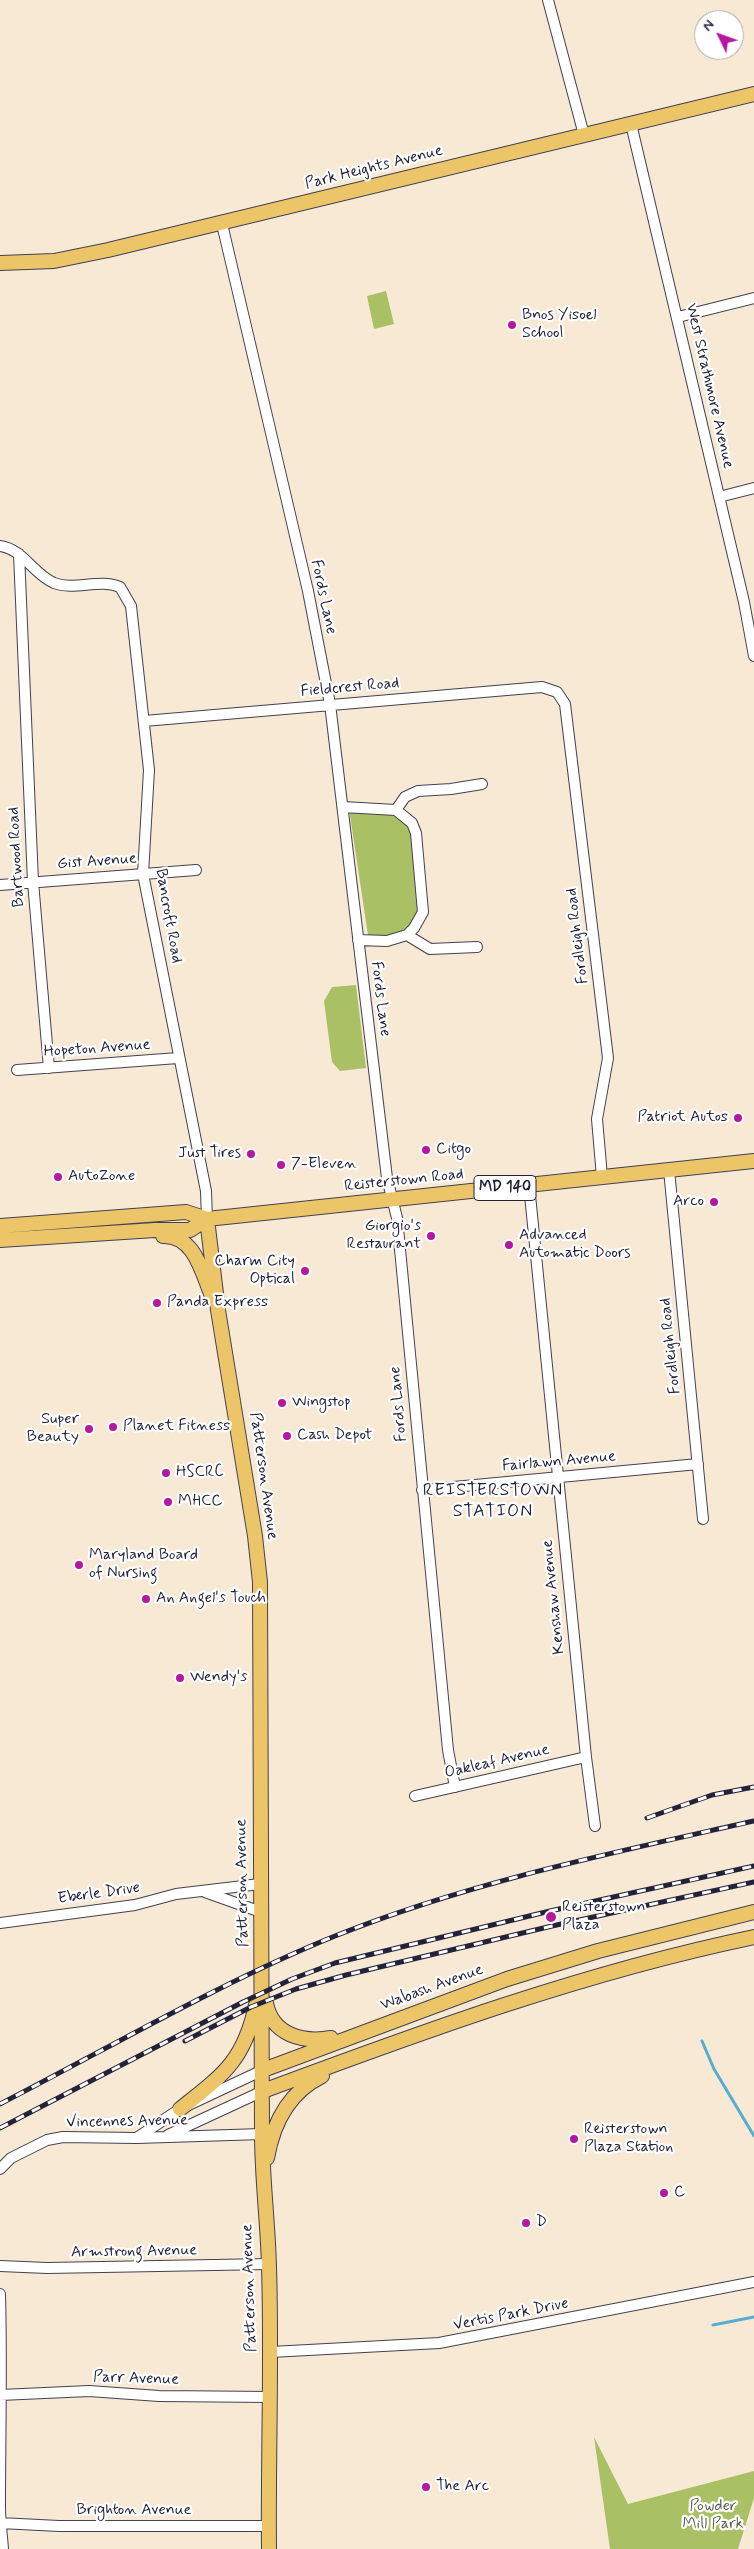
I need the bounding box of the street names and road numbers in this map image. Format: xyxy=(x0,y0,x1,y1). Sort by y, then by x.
street label: Park Heights Avenue xyxy=(303,142,445,194)
street label: West Strathmore Avenue xyxy=(681,302,737,470)
street label: Fords Lane xyxy=(306,558,340,636)
street label: Fieldcrest Road xyxy=(300,674,400,702)
street label: Bartwood Road xyxy=(5,806,29,908)
street label: Gist Avenue xyxy=(57,850,137,874)
street label: Bancroft Road xyxy=(150,867,186,965)
street label: Fordleigh Road xyxy=(563,887,593,985)
street label: Fords Lane xyxy=(366,960,394,1038)
street label: Hopeton Avenue xyxy=(43,1036,151,1062)
street label: Reisterstown Road xyxy=(343,1165,465,1197)
road number: MD 140 xyxy=(474,1176,536,1200)
street label: Fordleigh Road xyxy=(656,1297,686,1395)
street label: Fords Lane xyxy=(386,1365,412,1443)
street label: Patterson Avenue xyxy=(245,1411,281,1541)
street label: Fairlawn Avenue xyxy=(501,1447,617,1477)
street label: Kenshaw Avenue xyxy=(538,1539,570,1655)
street label: Oakleaf Avenue xyxy=(443,1741,551,1783)
street label: Patterson Avenue xyxy=(232,1819,254,1947)
street label: Eberle Drive xyxy=(57,1879,141,1909)
street label: Wabash Avenue xyxy=(378,1961,486,2015)
street label: Vincennes Avenue xyxy=(66,2111,188,2133)
street label: Patterson Avenue xyxy=(238,2224,262,2352)
street label: Armstrong Avenue xyxy=(71,2241,197,2263)
street label: Vertis Park Drive xyxy=(452,2294,570,2336)
street label: Parr Avenue xyxy=(93,2368,179,2390)
street label: Brighton Avenue xyxy=(77,2501,191,2521)

